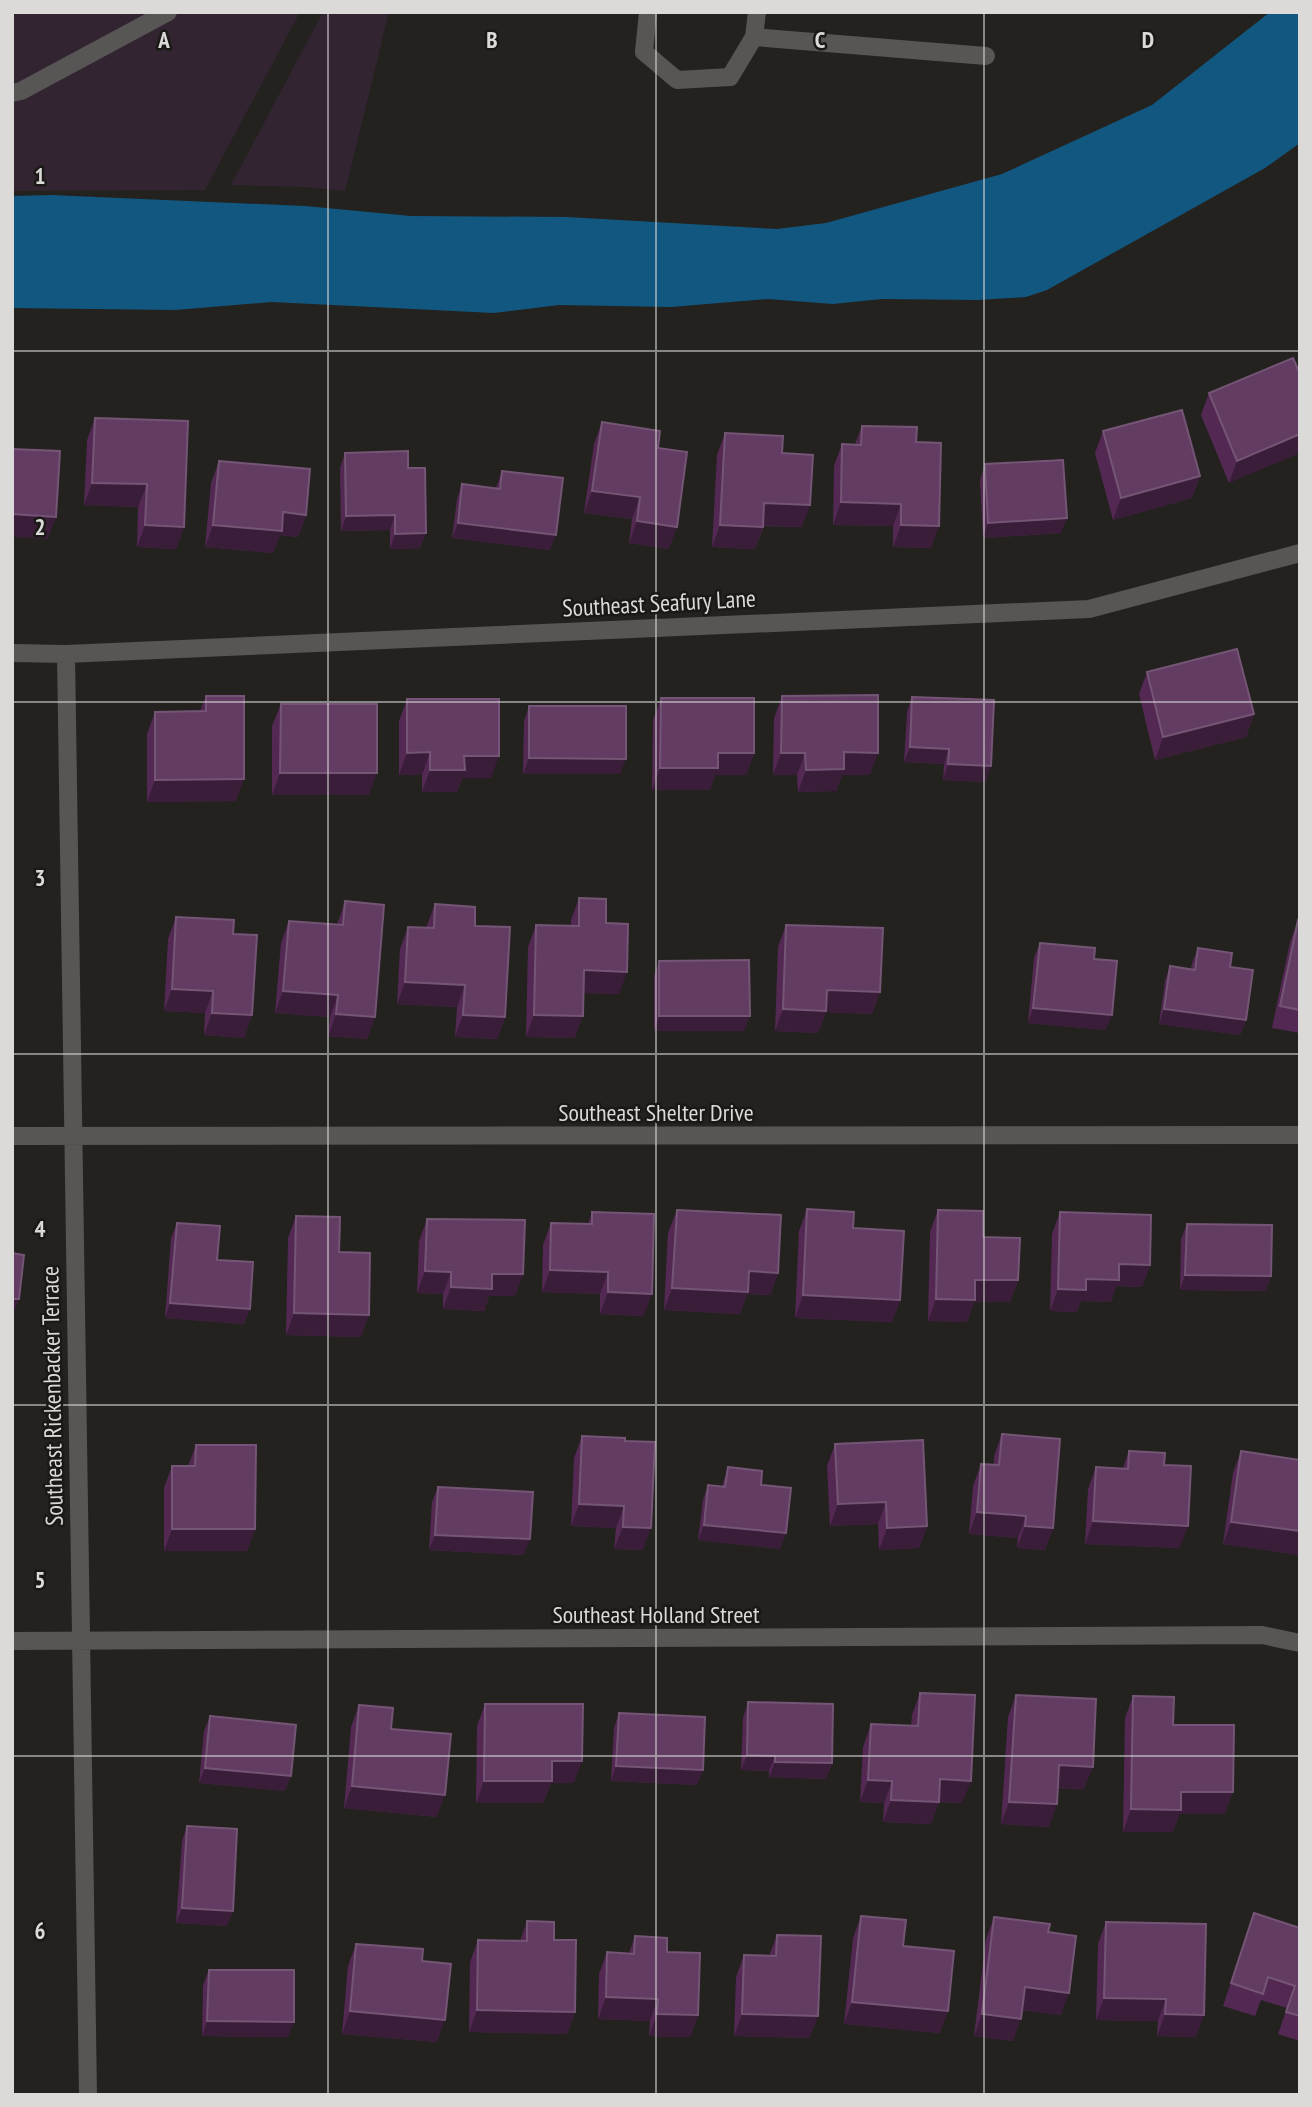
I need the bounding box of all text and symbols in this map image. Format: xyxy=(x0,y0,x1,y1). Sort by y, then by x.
text: A xyxy=(157,25,170,54)
text: B xyxy=(486,25,498,54)
text: C xyxy=(815,25,826,54)
text: D xyxy=(1142,25,1154,54)
text: 1 xyxy=(35,161,46,190)
text: 2 xyxy=(35,512,46,541)
street label: Southeast Seafury Lane xyxy=(562,582,756,624)
text: 3 xyxy=(35,863,46,892)
street label: Southeast Shelter Drive xyxy=(558,1097,754,1128)
text: 4 xyxy=(35,1214,46,1243)
street label: Southeast Rickenbacker Terrace xyxy=(34,1266,70,1526)
text: 5 xyxy=(35,1565,46,1594)
street label: Southeast Holland Street xyxy=(552,1599,760,1630)
text: 6 xyxy=(35,1916,46,1945)

